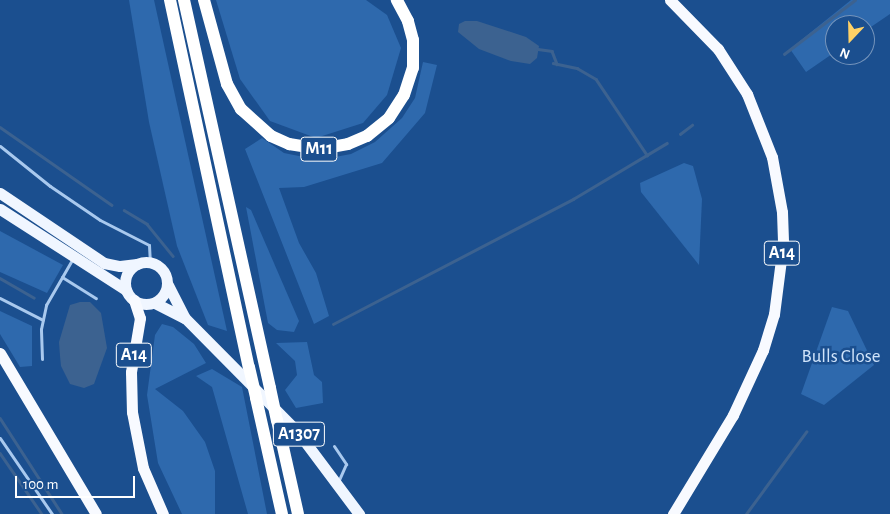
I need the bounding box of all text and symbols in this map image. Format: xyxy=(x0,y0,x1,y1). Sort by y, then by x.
north arrow xyxy=(825,15,875,65)
text: N xyxy=(838,45,852,61)
road number: M11 xyxy=(300,134,338,164)
road number: A14 xyxy=(763,238,801,268)
road number: A14 xyxy=(115,340,153,370)
park label: Bulls Close xyxy=(801,346,881,368)
road number: A1307 xyxy=(273,418,325,449)
scale bar xyxy=(18,466,138,498)
text: 100 m xyxy=(23,477,58,492)

